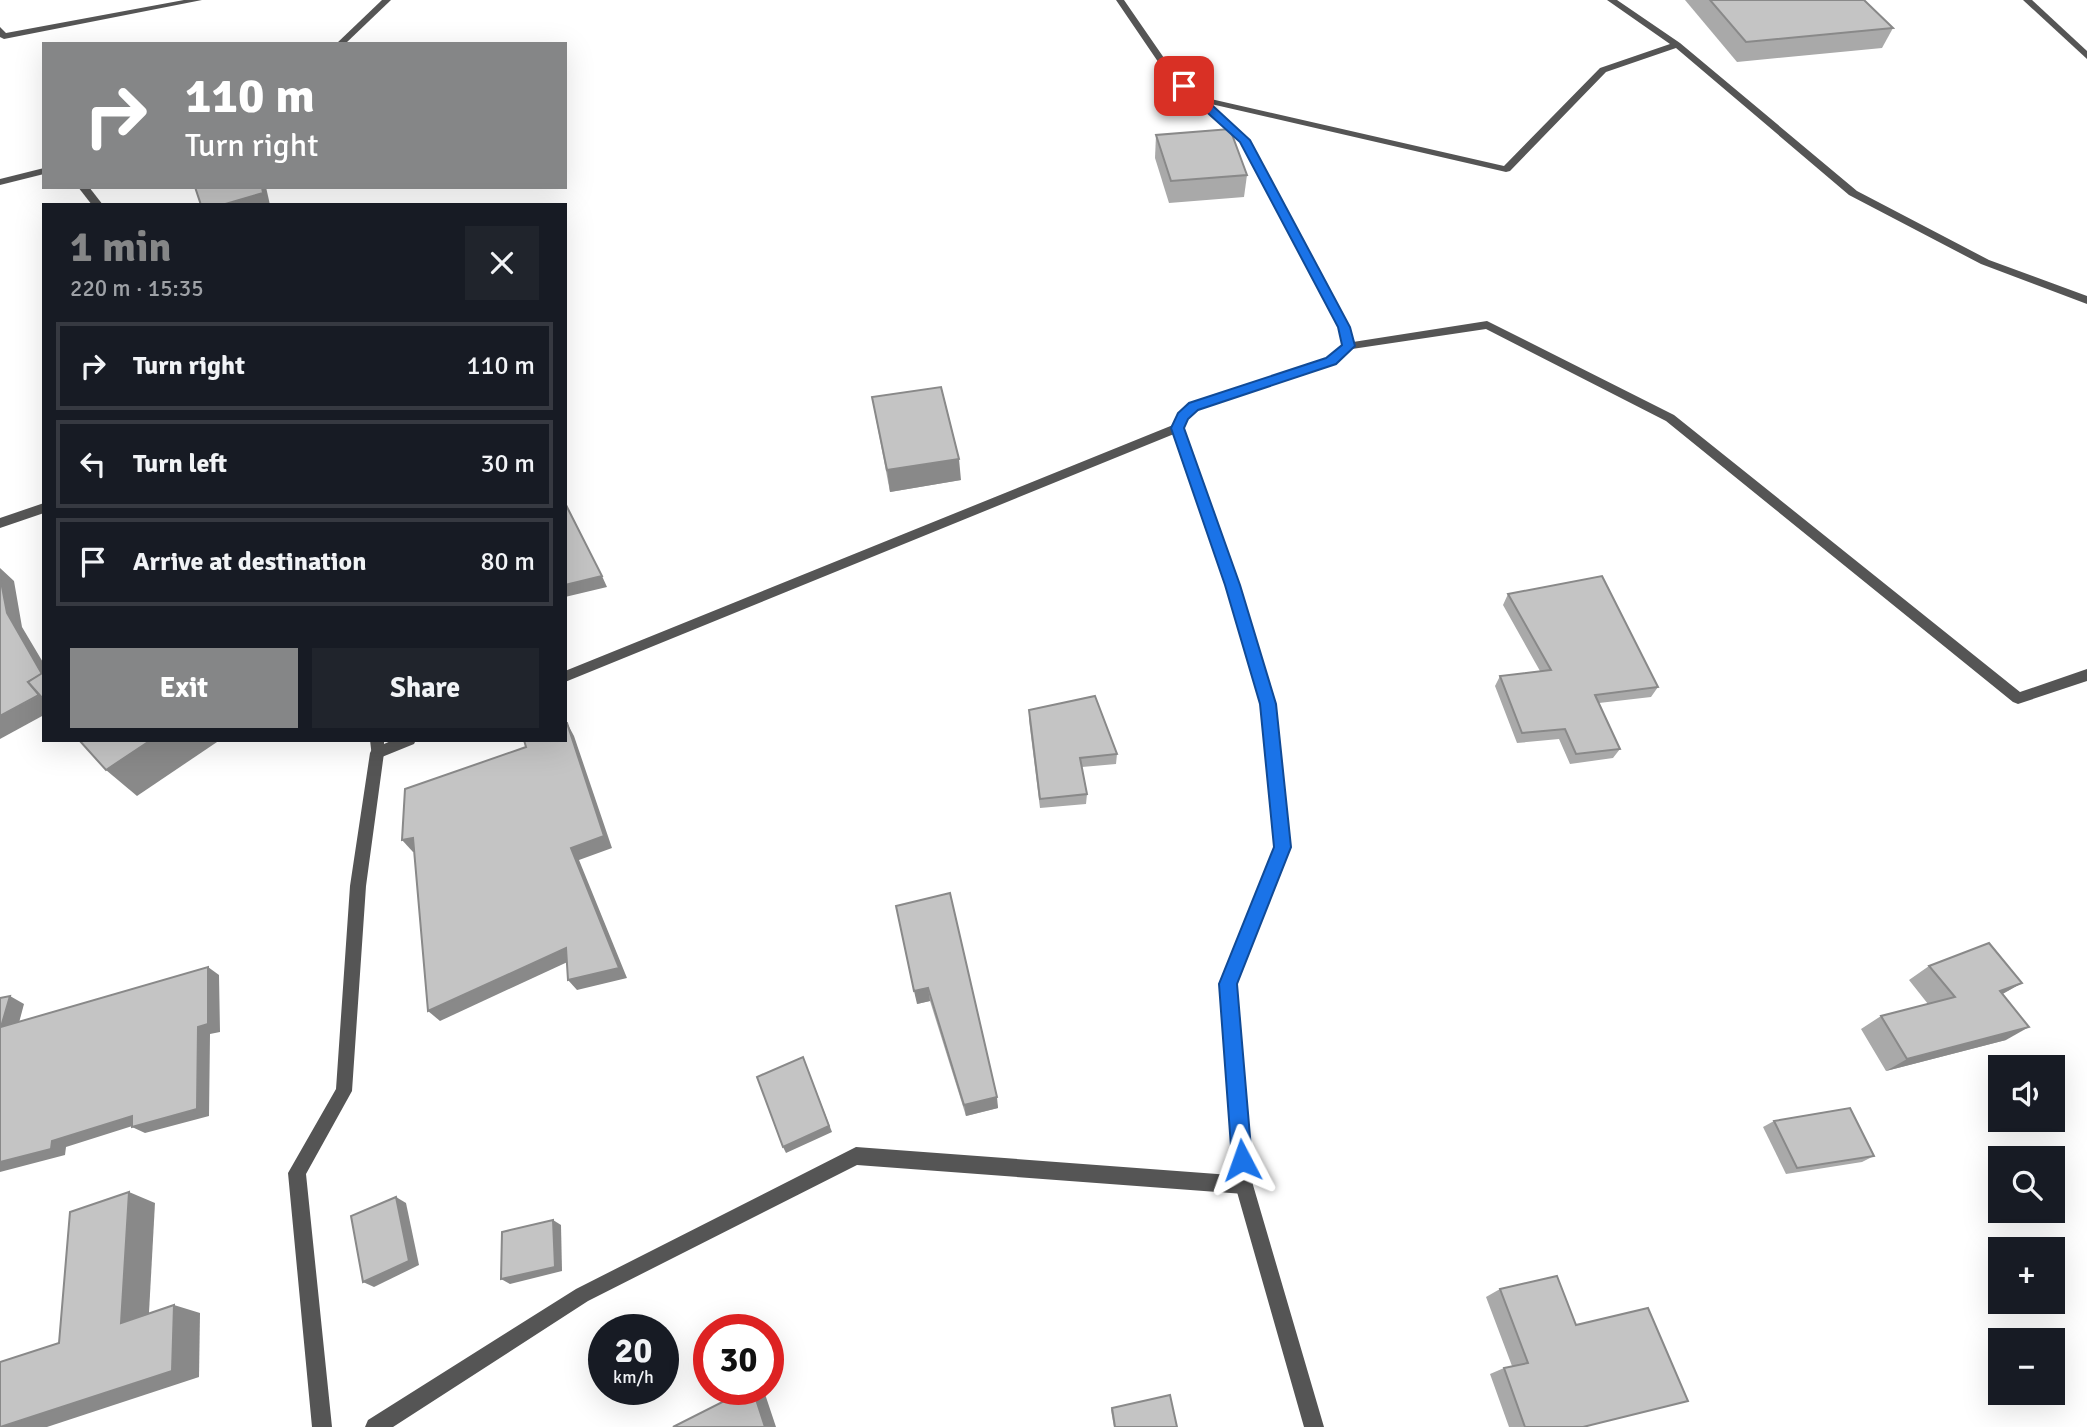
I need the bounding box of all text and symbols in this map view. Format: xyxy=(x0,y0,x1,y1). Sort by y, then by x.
pin xyxy=(1154,56,1214,116)
text: 110 m xyxy=(185,66,315,126)
icon: arrive xyxy=(1165,67,1203,105)
icon: right xyxy=(70,70,161,161)
text: Turn right xyxy=(185,126,318,165)
text: 1 min xyxy=(70,222,171,273)
button: close xyxy=(465,226,539,300)
text: 220 m · 15:35 xyxy=(70,274,204,303)
icon: right xyxy=(74,347,112,385)
text: Turn right xyxy=(133,350,245,382)
text: 110 m xyxy=(466,350,535,382)
icon: left xyxy=(74,445,112,483)
text: Turn left xyxy=(133,448,227,480)
text: 30 m xyxy=(480,448,535,480)
icon: arrive xyxy=(74,543,112,581)
text: Arrive at destination xyxy=(133,546,366,578)
text: 80 m xyxy=(480,546,535,578)
button: Exit xyxy=(70,648,298,728)
button: Share xyxy=(312,648,539,728)
map controls xyxy=(1988,1055,2065,1405)
button: sound xyxy=(1988,1055,2065,1132)
position arrow xyxy=(1205,1123,1279,1197)
button: search xyxy=(1988,1146,2065,1223)
button: + xyxy=(1988,1237,2065,1314)
speed limit sign: 30 xyxy=(693,1314,784,1405)
button: − xyxy=(1988,1328,2065,1405)
text: 20 xyxy=(615,1329,652,1372)
text: km/h xyxy=(613,1366,654,1388)

